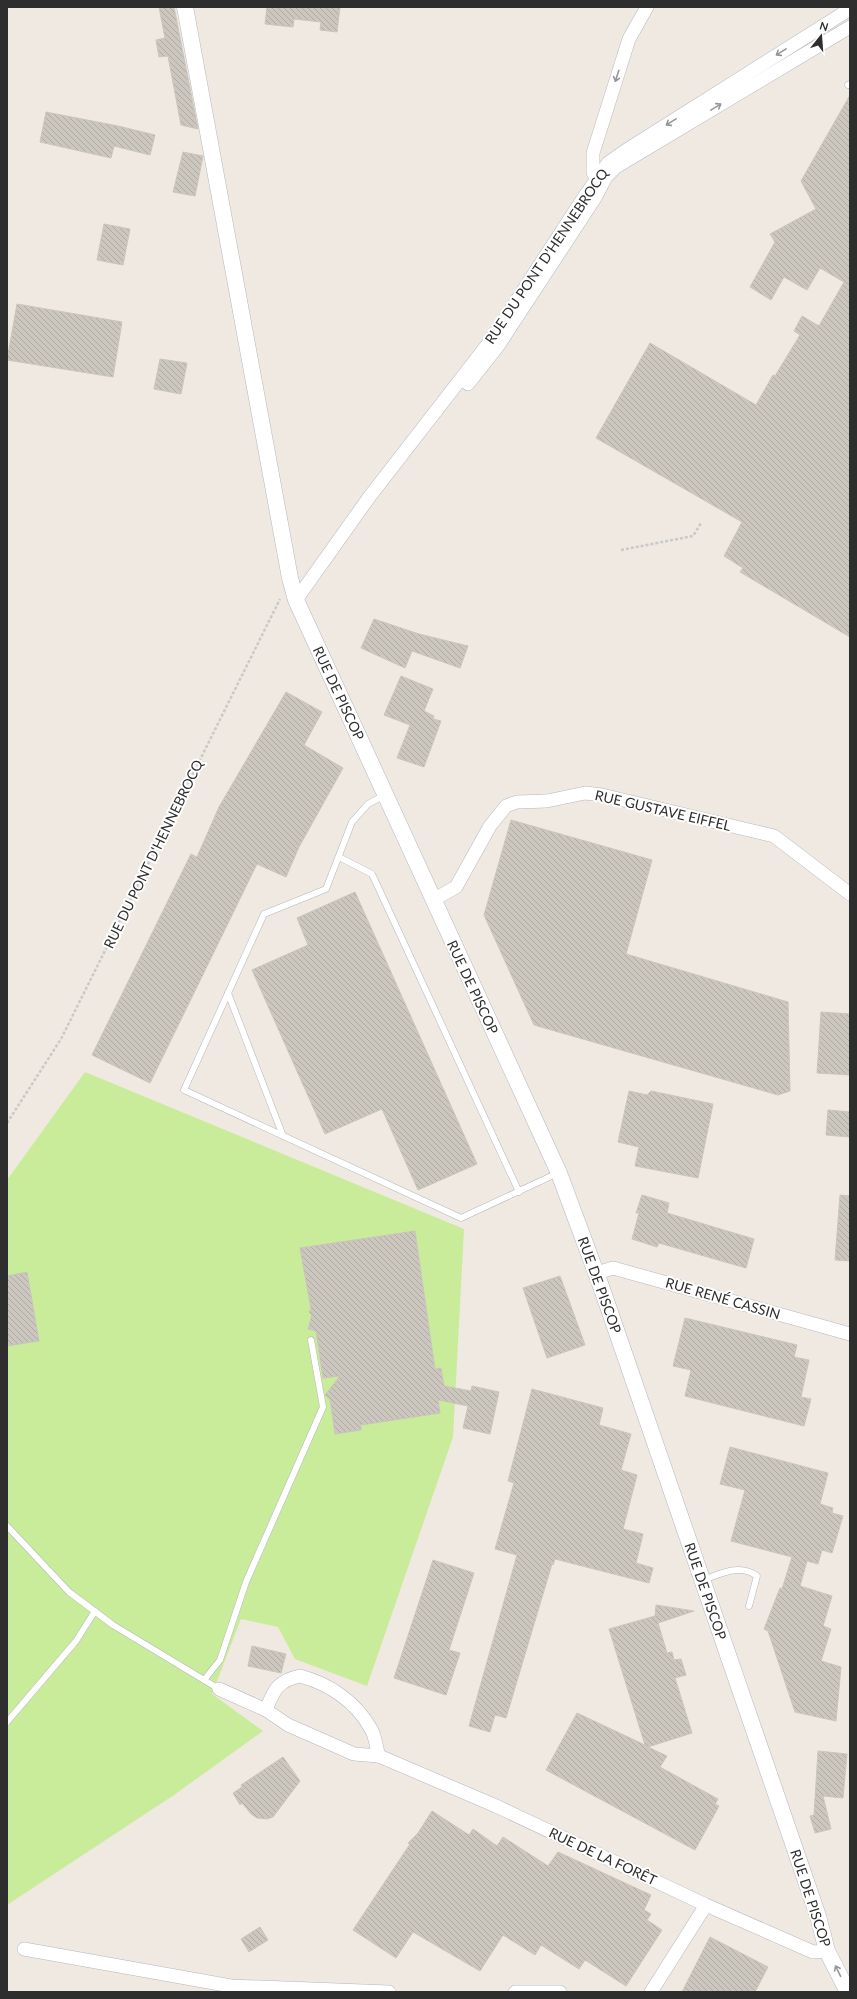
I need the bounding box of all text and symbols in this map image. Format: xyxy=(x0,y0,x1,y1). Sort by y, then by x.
north arrow xyxy=(801,16,841,56)
text: N xyxy=(818,19,830,33)
one-way arrow xyxy=(775,49,787,57)
one-way arrow xyxy=(613,69,620,82)
one-way arrow xyxy=(710,103,722,111)
one-way arrow xyxy=(665,118,677,126)
street label: RUE DU PONT D'HENNEBROCQ xyxy=(481,164,612,347)
street label: RUE DE PISCOP xyxy=(310,643,368,743)
street label: RUE DU PONT D'HENNEBROCQ xyxy=(100,756,207,951)
street label: RUE GUSTAVE EIFFEL xyxy=(593,786,733,834)
street label: RUE DE PISCOP xyxy=(444,937,502,1037)
street label: RUE DE PISCOP xyxy=(575,1234,625,1336)
street label: RUE RENÉ CASSIN xyxy=(664,1273,782,1323)
street label: RUE DE PISCOP xyxy=(681,1540,731,1642)
street label: RUE DE LA FORÊT xyxy=(546,1824,660,1889)
street label: RUE DE PISCOP xyxy=(787,1847,835,1949)
one-way arrow xyxy=(834,1965,841,1977)

